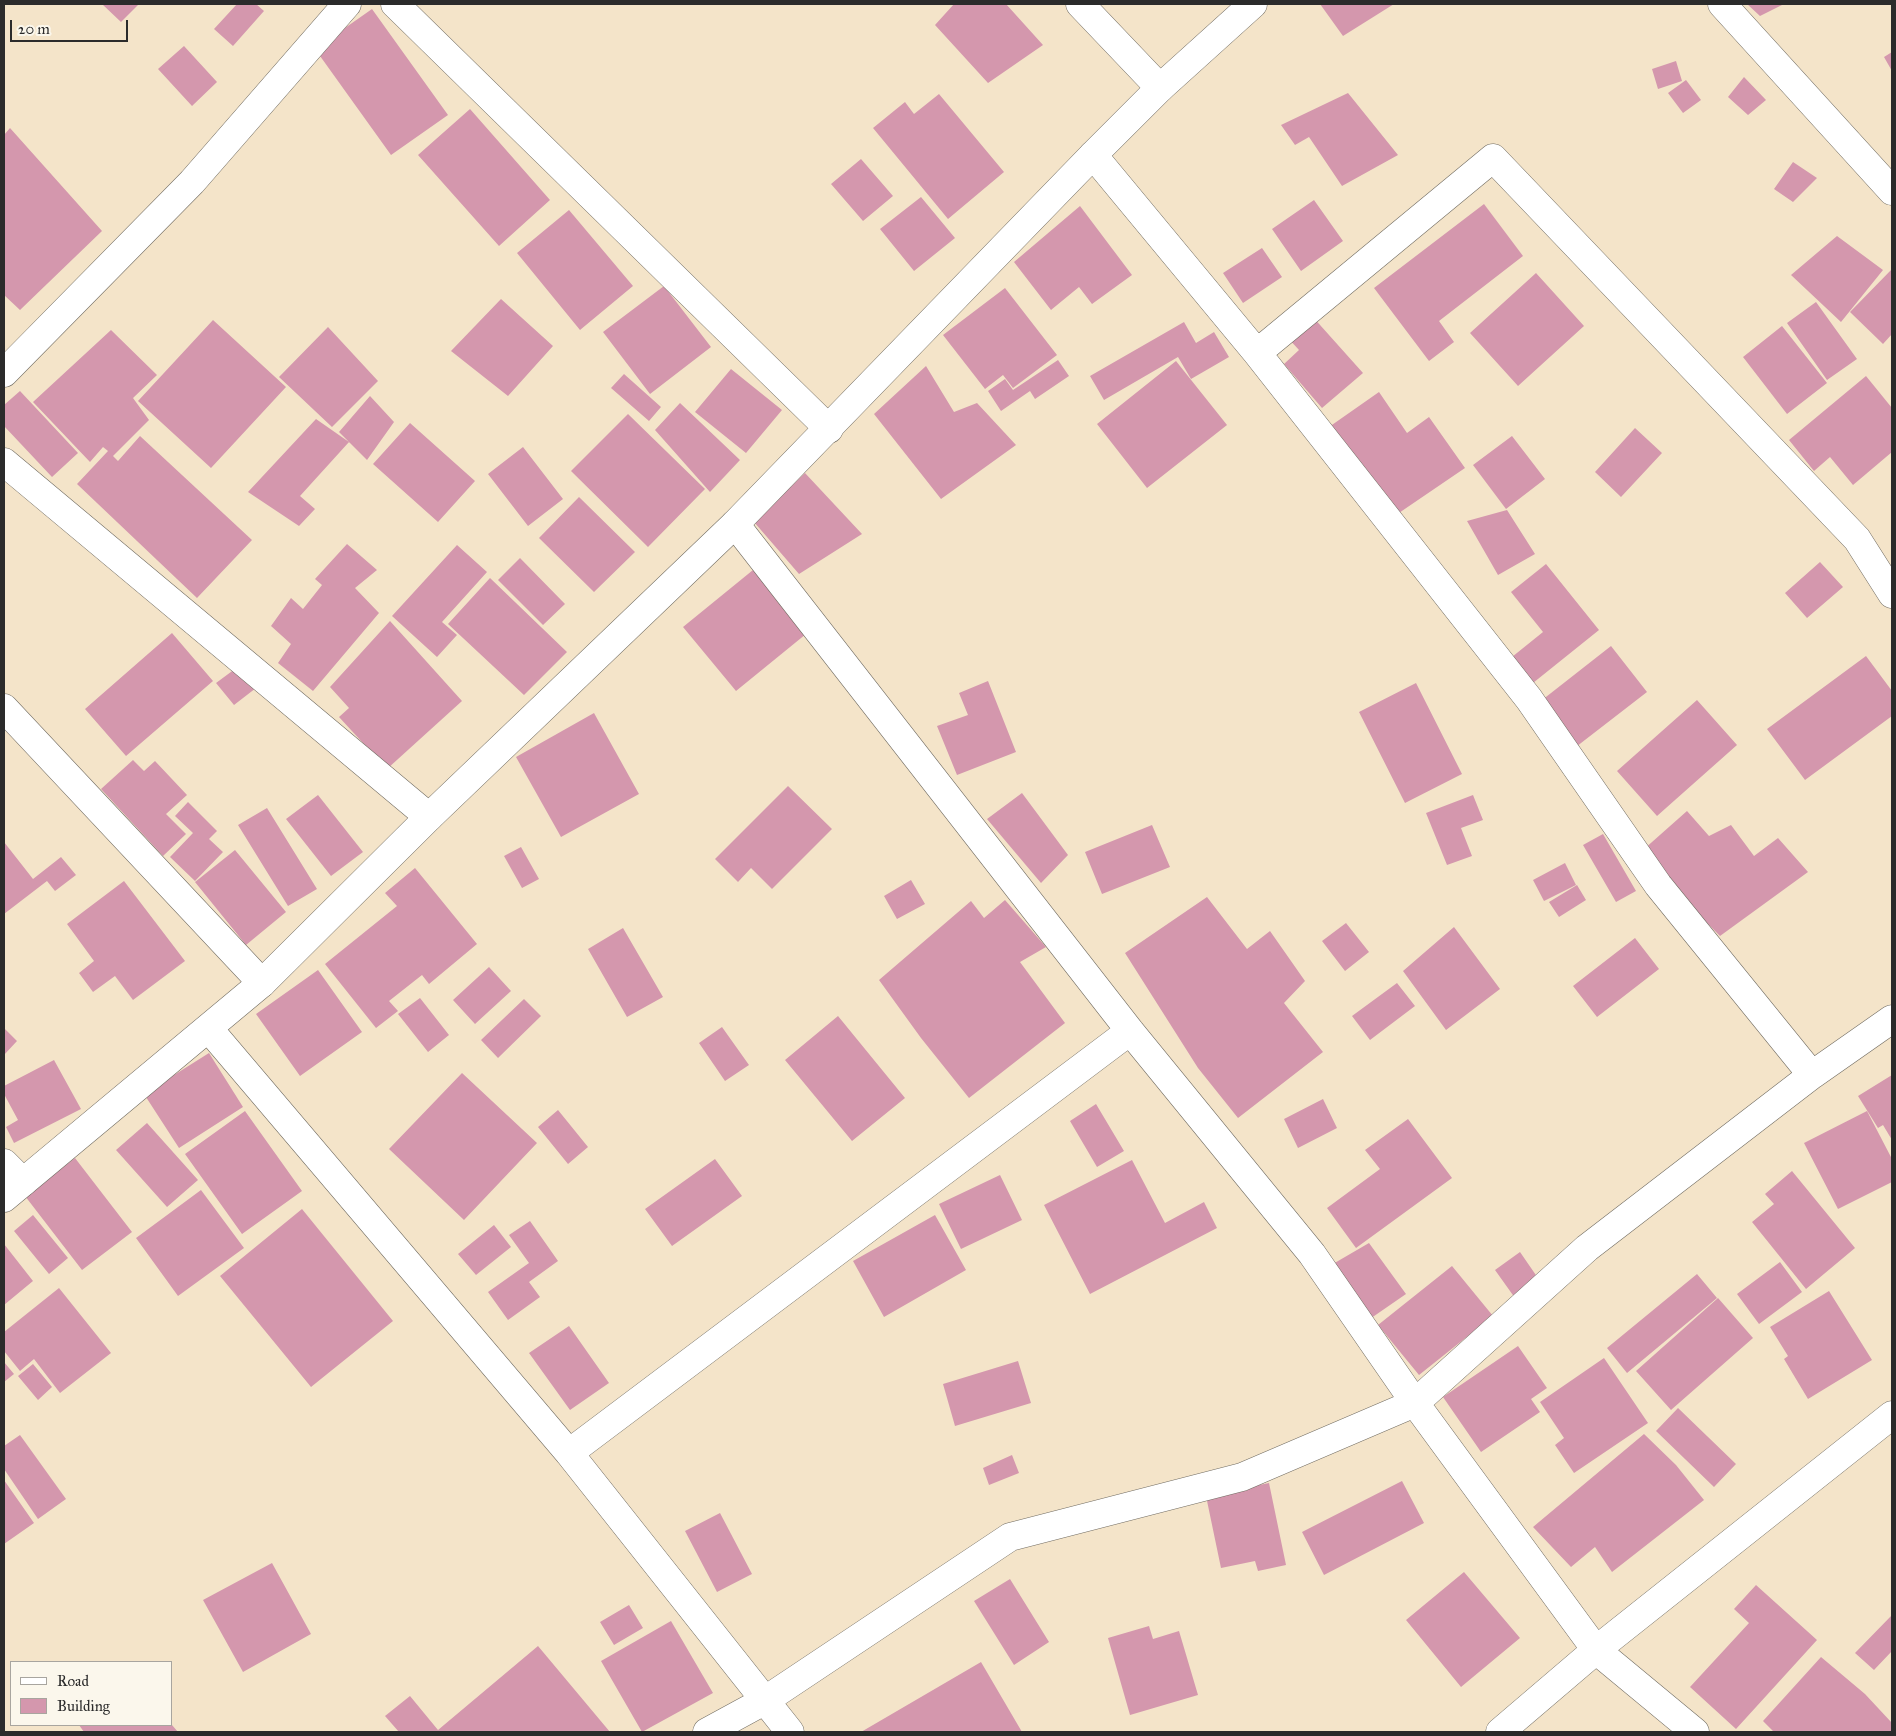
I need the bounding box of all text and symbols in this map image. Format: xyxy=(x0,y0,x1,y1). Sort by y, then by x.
scale bar xyxy=(12,10,130,42)
text: 20 m xyxy=(18,20,50,38)
legend xyxy=(10,1661,172,1726)
text: Road xyxy=(57,1672,89,1690)
text: Building xyxy=(57,1697,110,1715)

